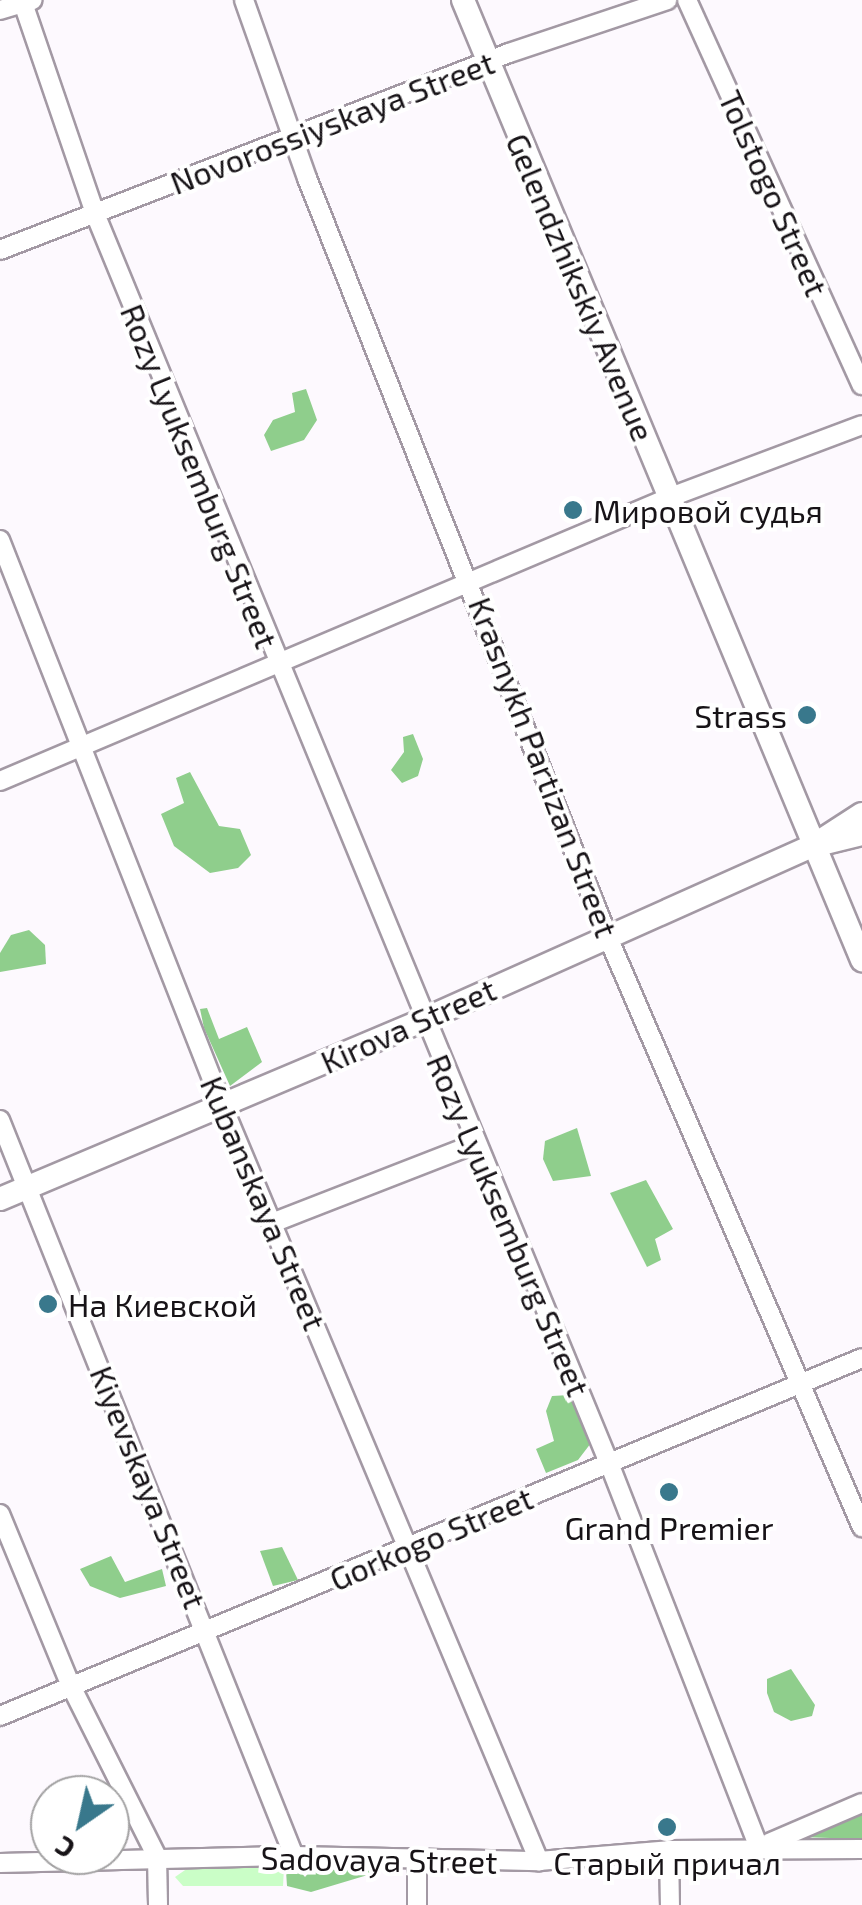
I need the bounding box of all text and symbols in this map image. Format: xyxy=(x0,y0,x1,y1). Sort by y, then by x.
street label: Novorossiyskaya Street xyxy=(165,42,499,202)
street label: Tolstogo Street xyxy=(711,84,837,302)
street label: Gelendzhikskiy Avenue xyxy=(499,127,663,447)
street label: Rozy Lyuksemburg Street xyxy=(113,298,287,654)
place label: Мировой судья xyxy=(593,491,823,529)
marker: Мировой судья xyxy=(562,499,584,521)
street label: Krasnykh Partizan Street xyxy=(461,592,627,942)
place label: Strass xyxy=(694,696,787,734)
marker: Strass xyxy=(796,704,818,726)
street label: Kirova Street xyxy=(314,969,502,1081)
street label: Rozy Lyuksemburg Street xyxy=(419,1048,599,1402)
street label: Kubanskaya Street xyxy=(193,1070,335,1336)
place label: На Киевской xyxy=(68,1285,257,1323)
marker: На Киевской xyxy=(37,1293,59,1315)
street label: Kiyevskaya Street xyxy=(83,1360,215,1614)
street label: Gorkogo Street xyxy=(324,1478,538,1598)
marker: Grand Premier xyxy=(658,1481,680,1503)
place label: Grand Premier xyxy=(564,1508,774,1546)
north arrow xyxy=(30,1775,130,1875)
marker: Старый причал xyxy=(656,1816,678,1838)
text: С xyxy=(48,1830,81,1867)
street label: Sadovaya Street xyxy=(260,1838,498,1880)
place label: Старый причал xyxy=(553,1843,781,1881)

